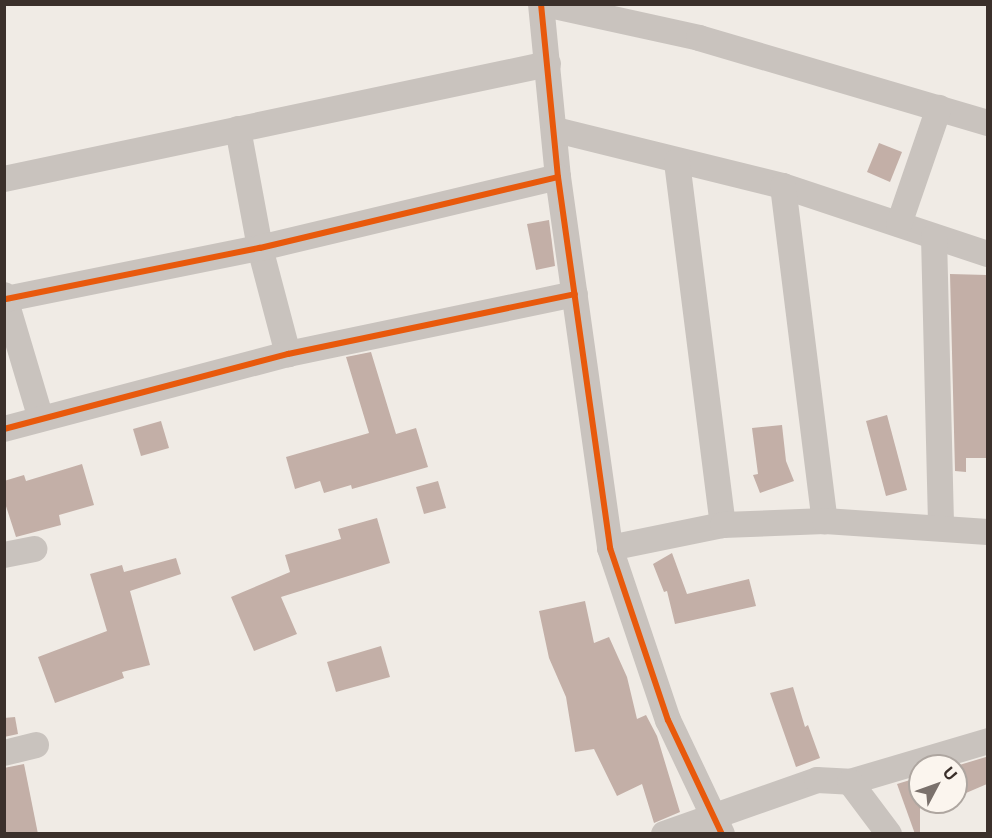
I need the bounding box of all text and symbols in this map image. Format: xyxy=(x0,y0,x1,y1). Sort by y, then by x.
north arrow xyxy=(908,754,968,814)
text: U xyxy=(939,763,961,784)

